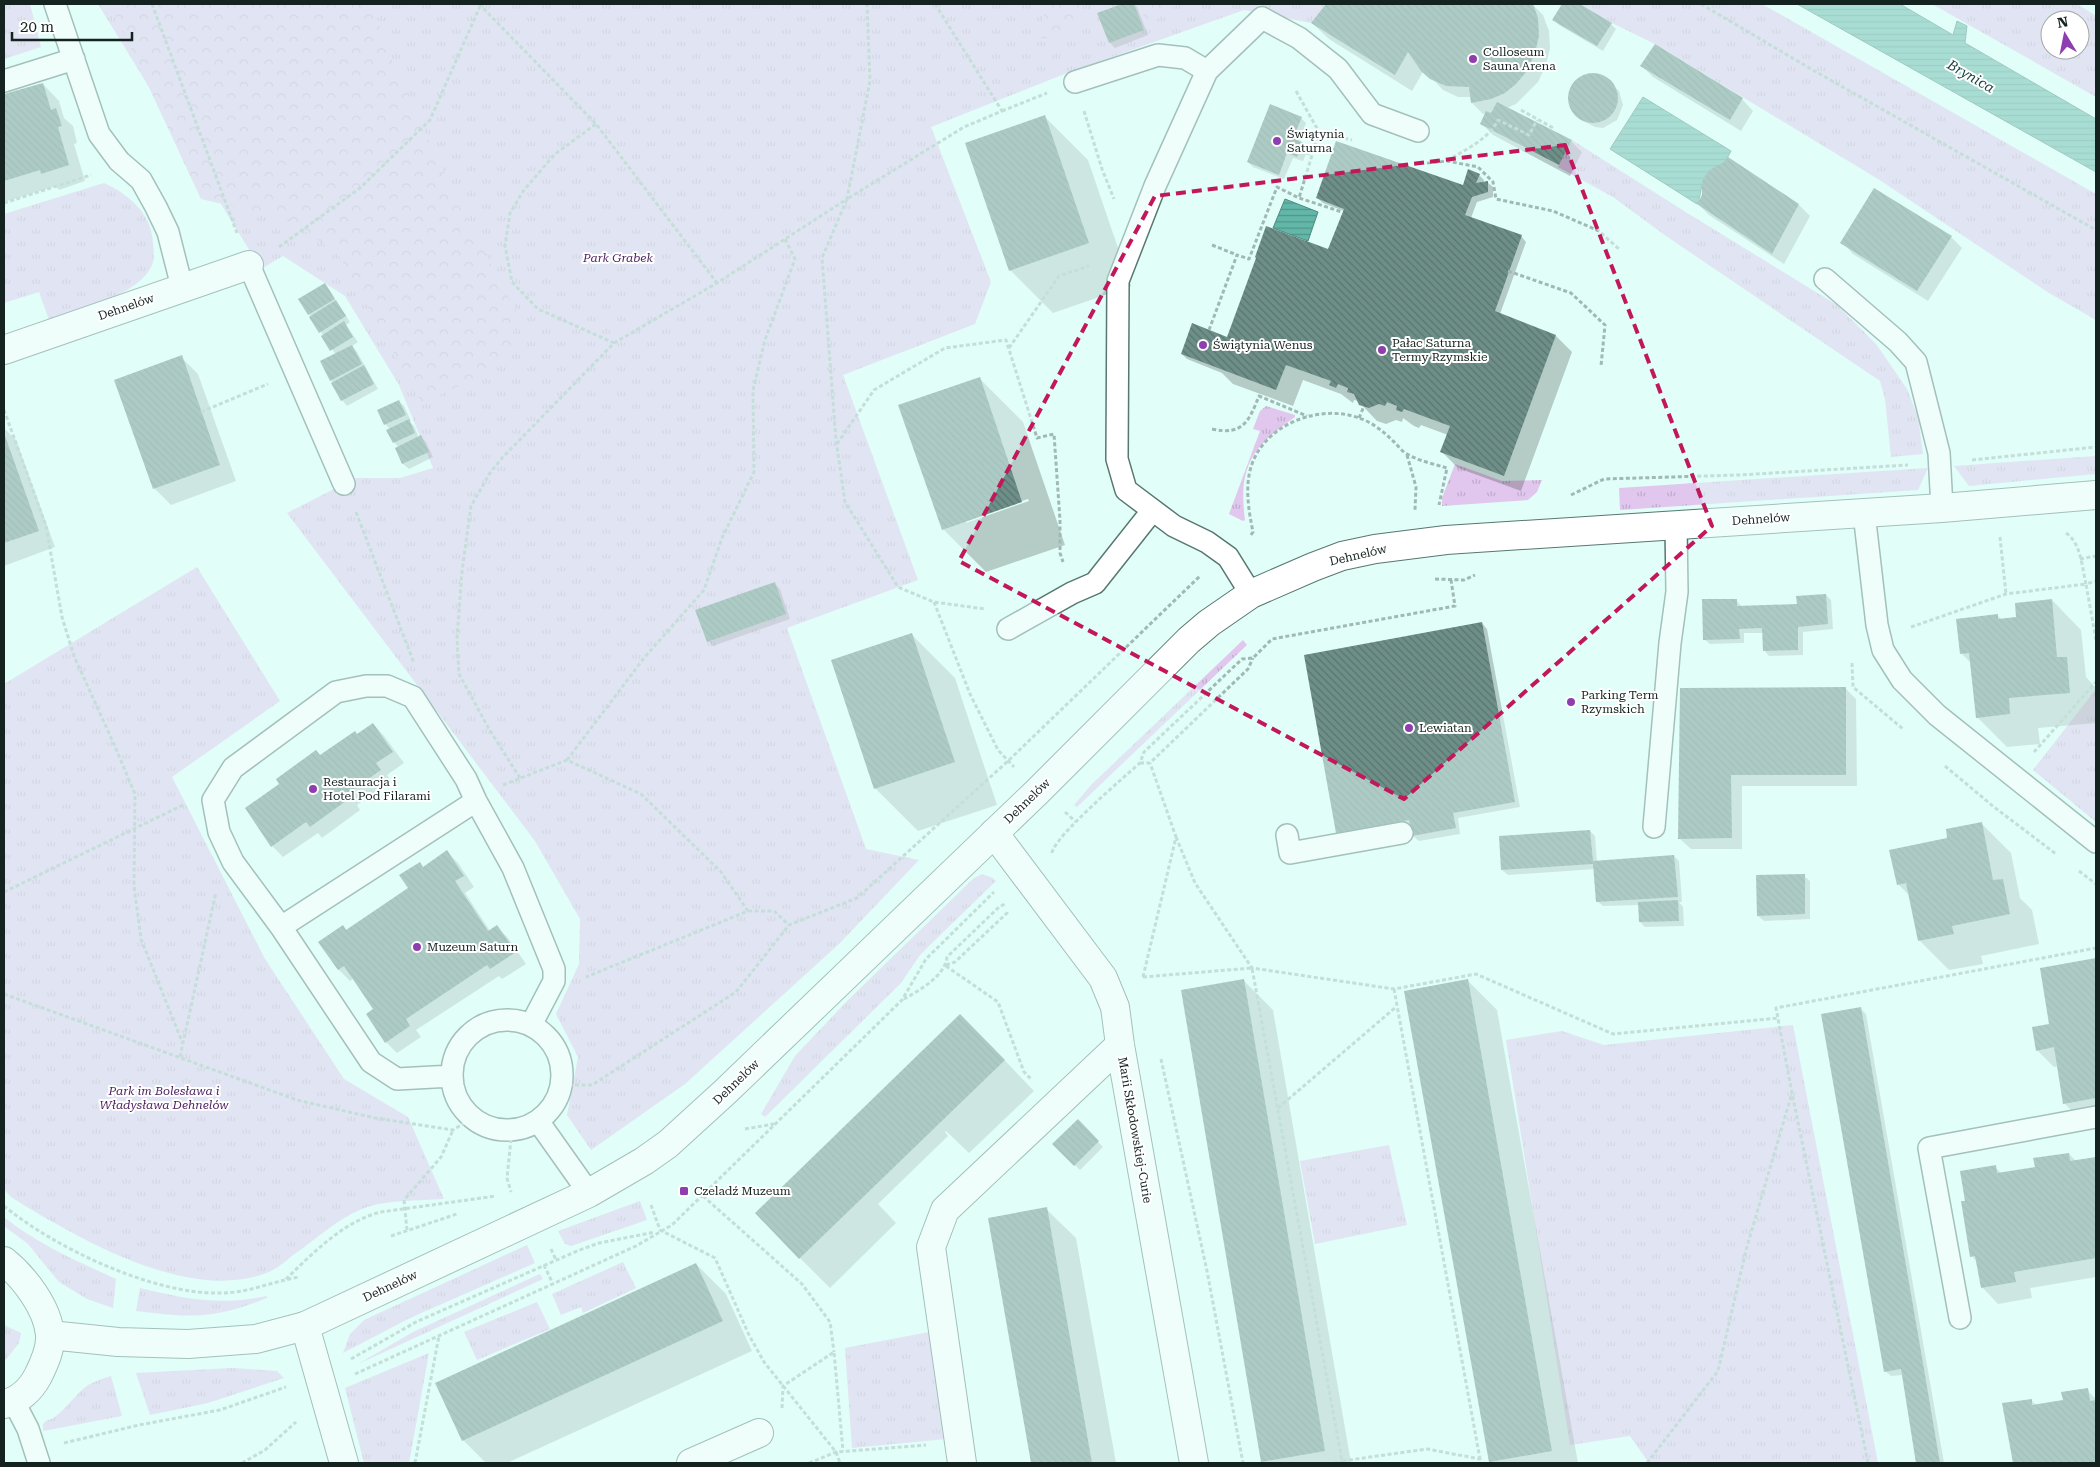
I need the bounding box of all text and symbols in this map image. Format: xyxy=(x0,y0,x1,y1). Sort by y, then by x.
scale bar xyxy=(12,10,132,42)
north arrow xyxy=(2040,10,2090,60)
text: N xyxy=(2056,13,2070,31)
text: 20 m xyxy=(20,18,55,36)
place label: Colloseum Sauna Arena xyxy=(1483,45,1556,73)
marker: Colloseum Sauna Arena xyxy=(1467,53,1479,65)
water label: Brynica xyxy=(1944,56,1997,96)
place label: Świątynia Saturna xyxy=(1287,127,1345,155)
marker: Świątynia Saturna xyxy=(1271,135,1283,147)
park label: Park Grabek xyxy=(582,251,653,265)
street label: Dehnelów xyxy=(96,291,156,323)
place label: Pałac Saturna Termy Rzymskie xyxy=(1392,336,1488,364)
place label: Świątynia Wenus xyxy=(1213,338,1313,352)
marker: Świątynia Wenus xyxy=(1197,339,1209,351)
marker: Pałac Saturna Termy Rzymskie xyxy=(1376,344,1388,356)
street label: Dehnelów xyxy=(1731,510,1791,528)
street label: Dehnelów xyxy=(1328,542,1388,568)
place label: Parking Term Rzymskich xyxy=(1581,688,1659,716)
marker: Parking Term Rzymskich xyxy=(1565,696,1577,708)
place label: Lewiatan xyxy=(1419,721,1472,735)
marker: Lewiatan xyxy=(1403,722,1415,734)
place label: Restauracja i Hotel Pod Filarami xyxy=(323,775,431,803)
street label: Dehnelów xyxy=(1001,776,1053,826)
marker: Restauracja i Hotel Pod Filarami xyxy=(307,783,319,795)
place label: Muzeum Saturn xyxy=(427,940,518,954)
marker: Muzeum Saturn xyxy=(411,941,423,953)
street label: Marii Skłodowskiej-Curie xyxy=(1115,1056,1155,1205)
street label: Dehnelów xyxy=(710,1057,762,1107)
park label: Park im Bolesława i Władysława Dehnelów xyxy=(99,1084,229,1112)
place label: Czeladź Muzeum xyxy=(694,1184,791,1198)
marker: Czeladź Muzeum xyxy=(678,1185,690,1197)
street label: Dehnelów xyxy=(361,1267,420,1305)

